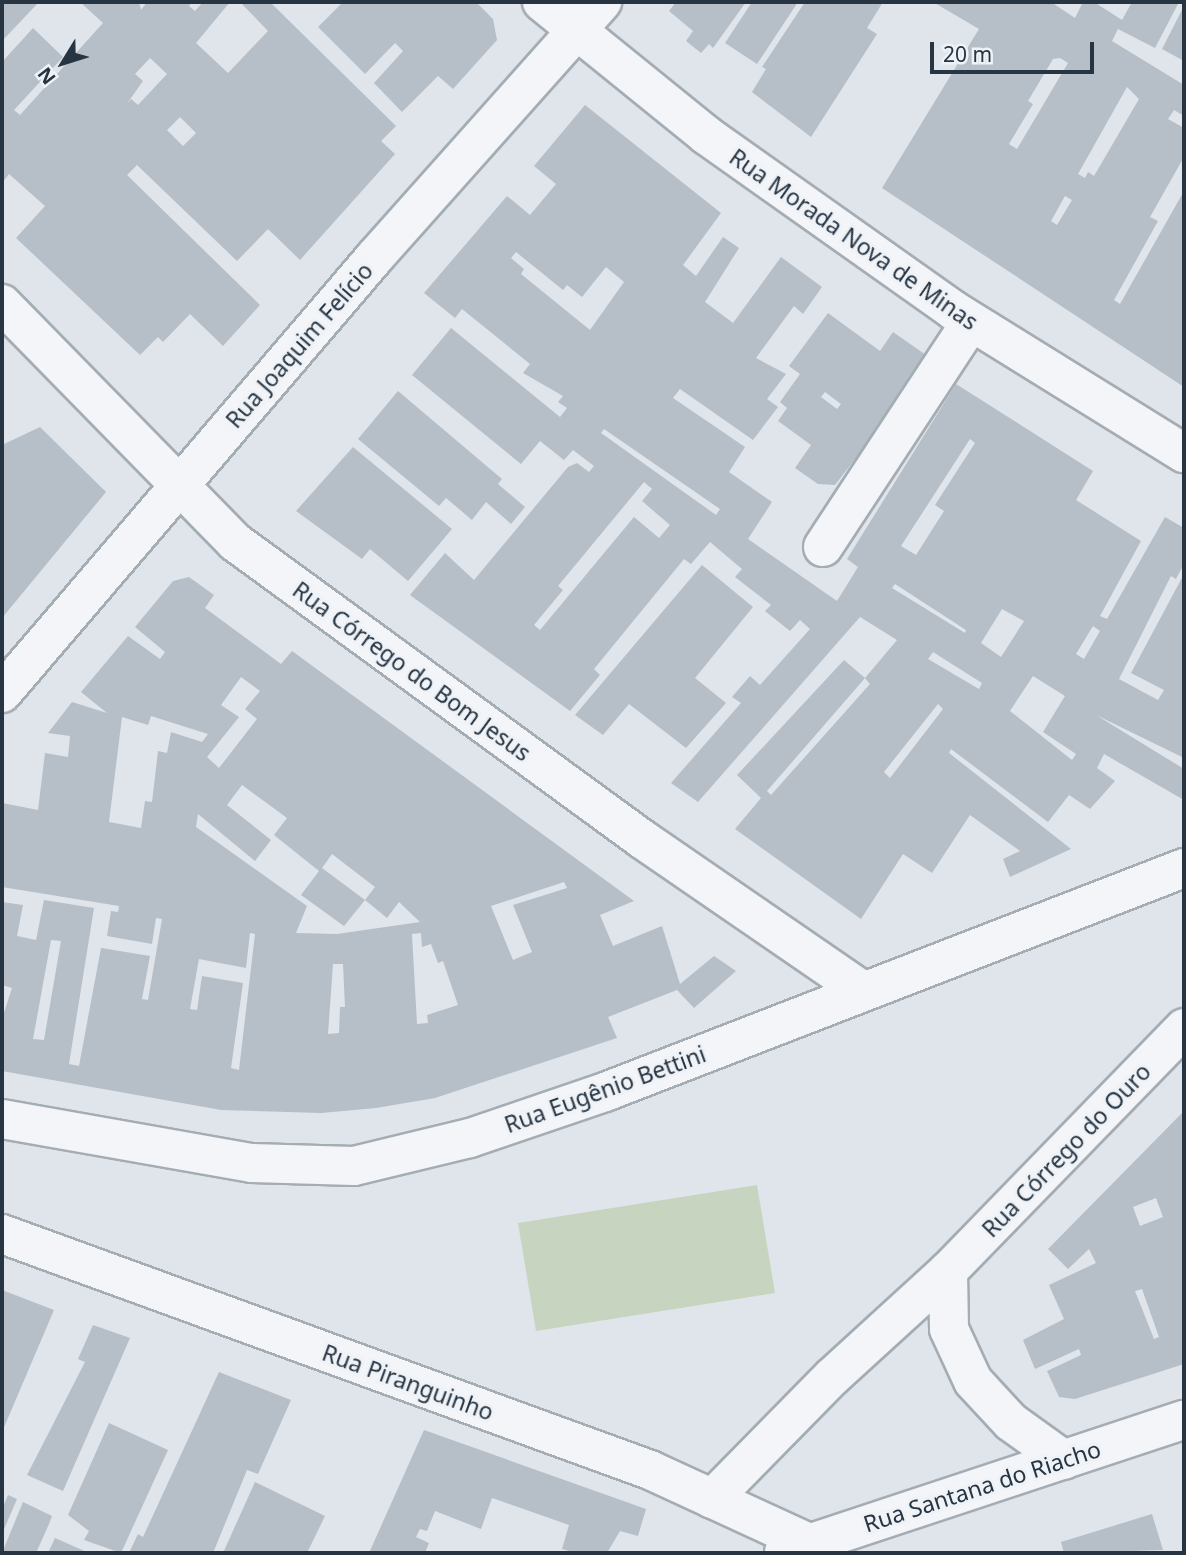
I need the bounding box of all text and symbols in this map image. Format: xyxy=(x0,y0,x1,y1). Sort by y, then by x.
north arrow xyxy=(28,28,98,98)
scale bar xyxy=(934,28,1098,72)
text: 20 m xyxy=(943,40,992,68)
text: N xyxy=(31,62,61,90)
street label: Rua Morada Nova de Minas xyxy=(725,143,983,335)
street label: Rua Joaquim Felício xyxy=(220,257,378,433)
street label: Rua Córrego do Bom Jesus xyxy=(288,575,536,767)
street label: Rua Eugênio Bettini xyxy=(501,1040,709,1138)
street label: Rua Córrego do Ouro xyxy=(976,1057,1156,1243)
street label: Rua Piranguinho xyxy=(319,1338,497,1426)
street label: Rua Santana do Riacho xyxy=(860,1435,1104,1537)

